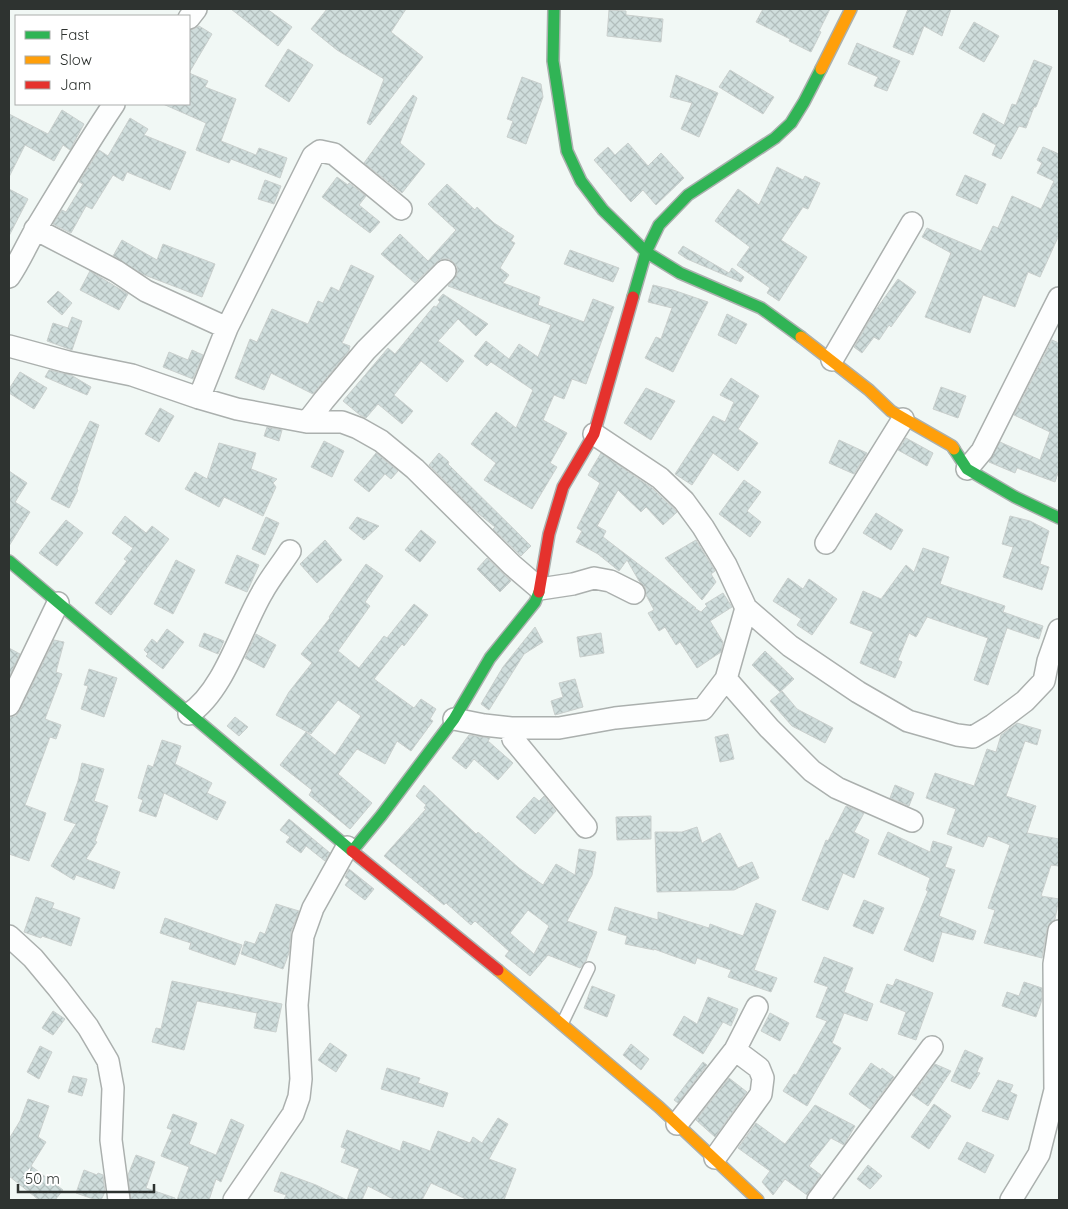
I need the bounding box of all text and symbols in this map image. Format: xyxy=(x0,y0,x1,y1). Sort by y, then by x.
legend xyxy=(15,15,190,105)
text: Fast xyxy=(60,25,89,44)
text: Slow xyxy=(60,50,92,69)
text: Jam xyxy=(60,75,91,94)
scale bar xyxy=(18,1162,154,1194)
text: 50 m xyxy=(25,1169,60,1188)

